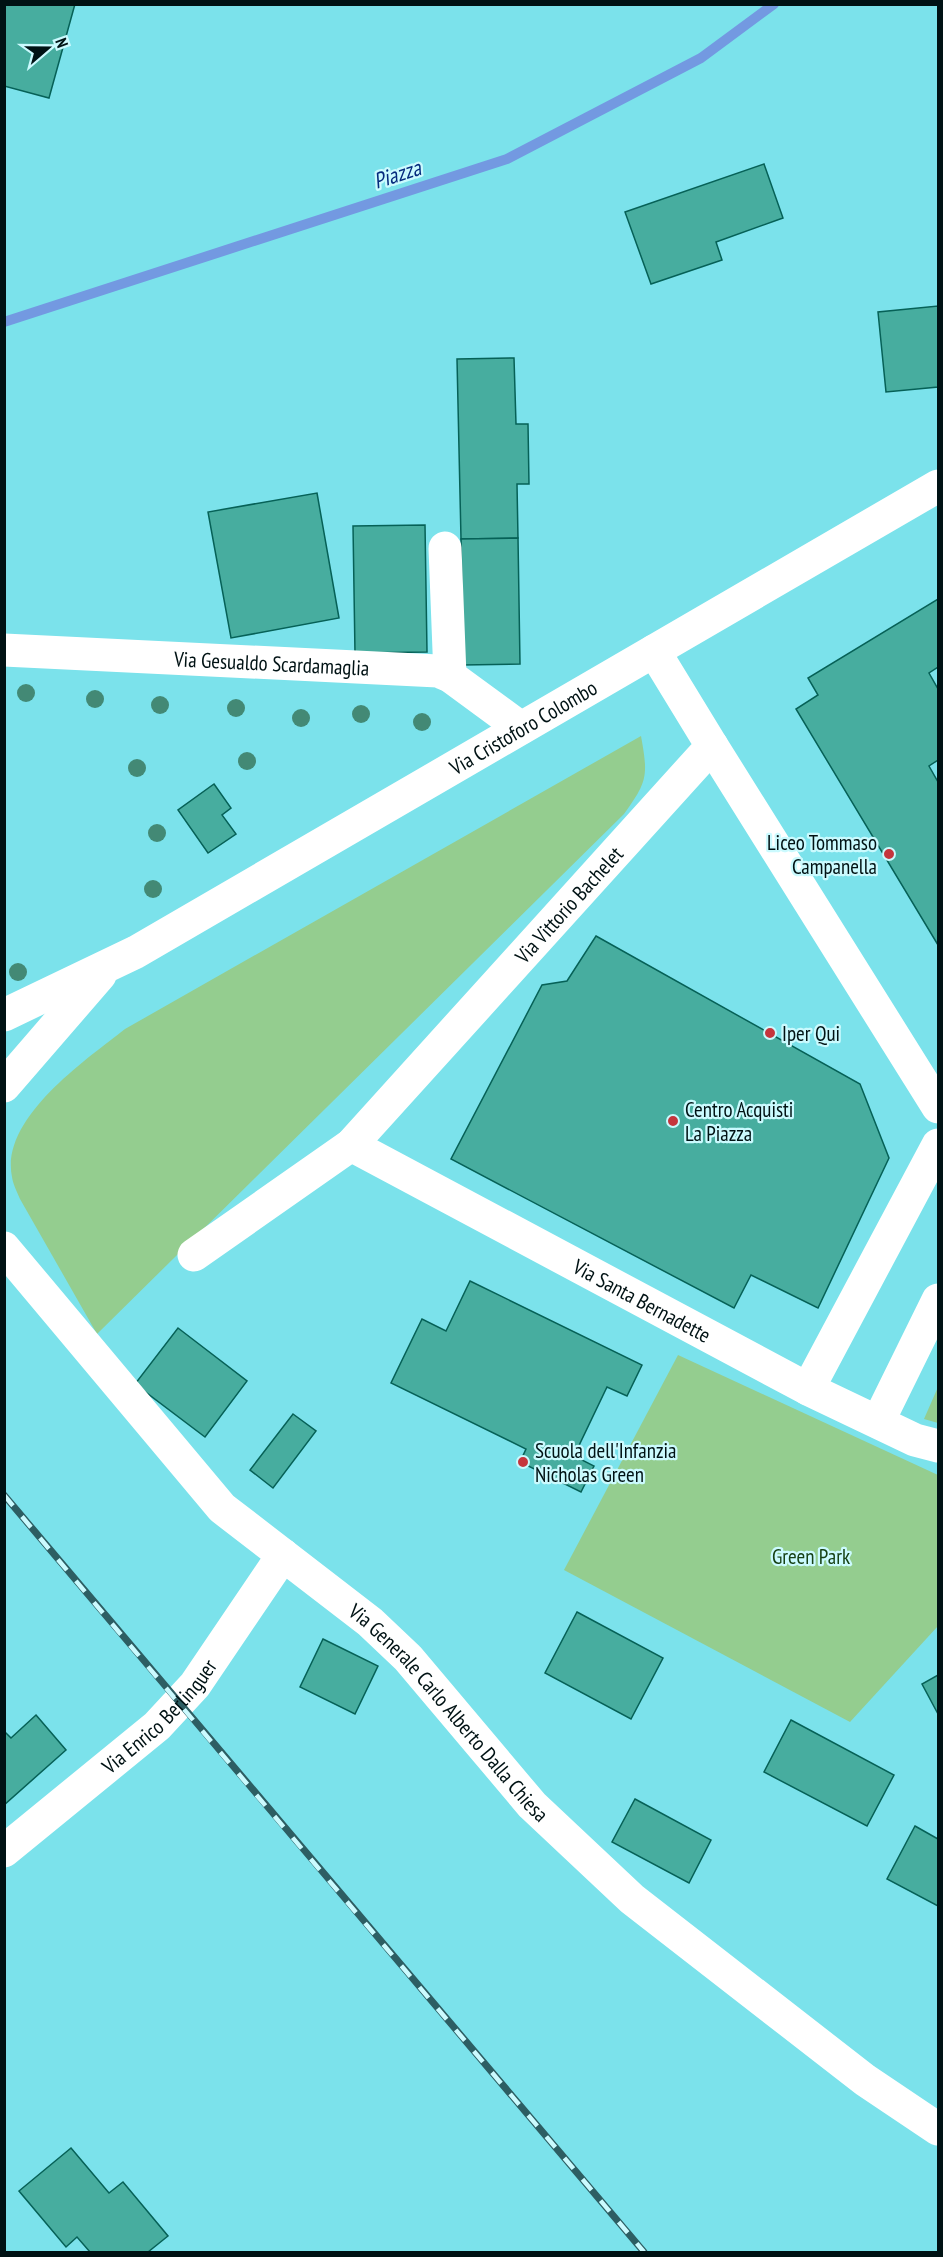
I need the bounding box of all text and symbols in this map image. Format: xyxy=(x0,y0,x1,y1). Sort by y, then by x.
north arrow xyxy=(18,18,78,78)
text: N xyxy=(51,35,73,50)
water label: Piazza xyxy=(370,153,425,195)
street label: Via Gesualdo Scardamaglia xyxy=(172,645,370,681)
street label: Via Cristoforo Colombo xyxy=(444,674,602,781)
place label: Liceo Tommaso Campanella xyxy=(767,829,877,880)
street label: Via Vittorio Bachelet xyxy=(508,840,629,969)
marker: Liceo Tommaso Campanella xyxy=(882,847,896,861)
place label: Iper Qui xyxy=(782,1020,840,1047)
marker: Iper Qui xyxy=(763,1026,777,1040)
place label: Centro Acquisti La Piazza xyxy=(685,1096,793,1147)
marker: Centro Acquisti La Piazza xyxy=(666,1114,680,1128)
street label: Via Santa Bernadette xyxy=(568,1252,716,1348)
place label: Scuola dell'Infanzia Nicholas Green xyxy=(535,1437,676,1488)
marker: Scuola dell'Infanzia Nicholas Green xyxy=(516,1455,530,1469)
park label: Green Park xyxy=(772,1543,850,1570)
street label: Via Generale Carlo Alberto Dalla Chiesa xyxy=(343,1597,554,1827)
street label: Via Enrico Berlinguer xyxy=(95,1654,222,1780)

